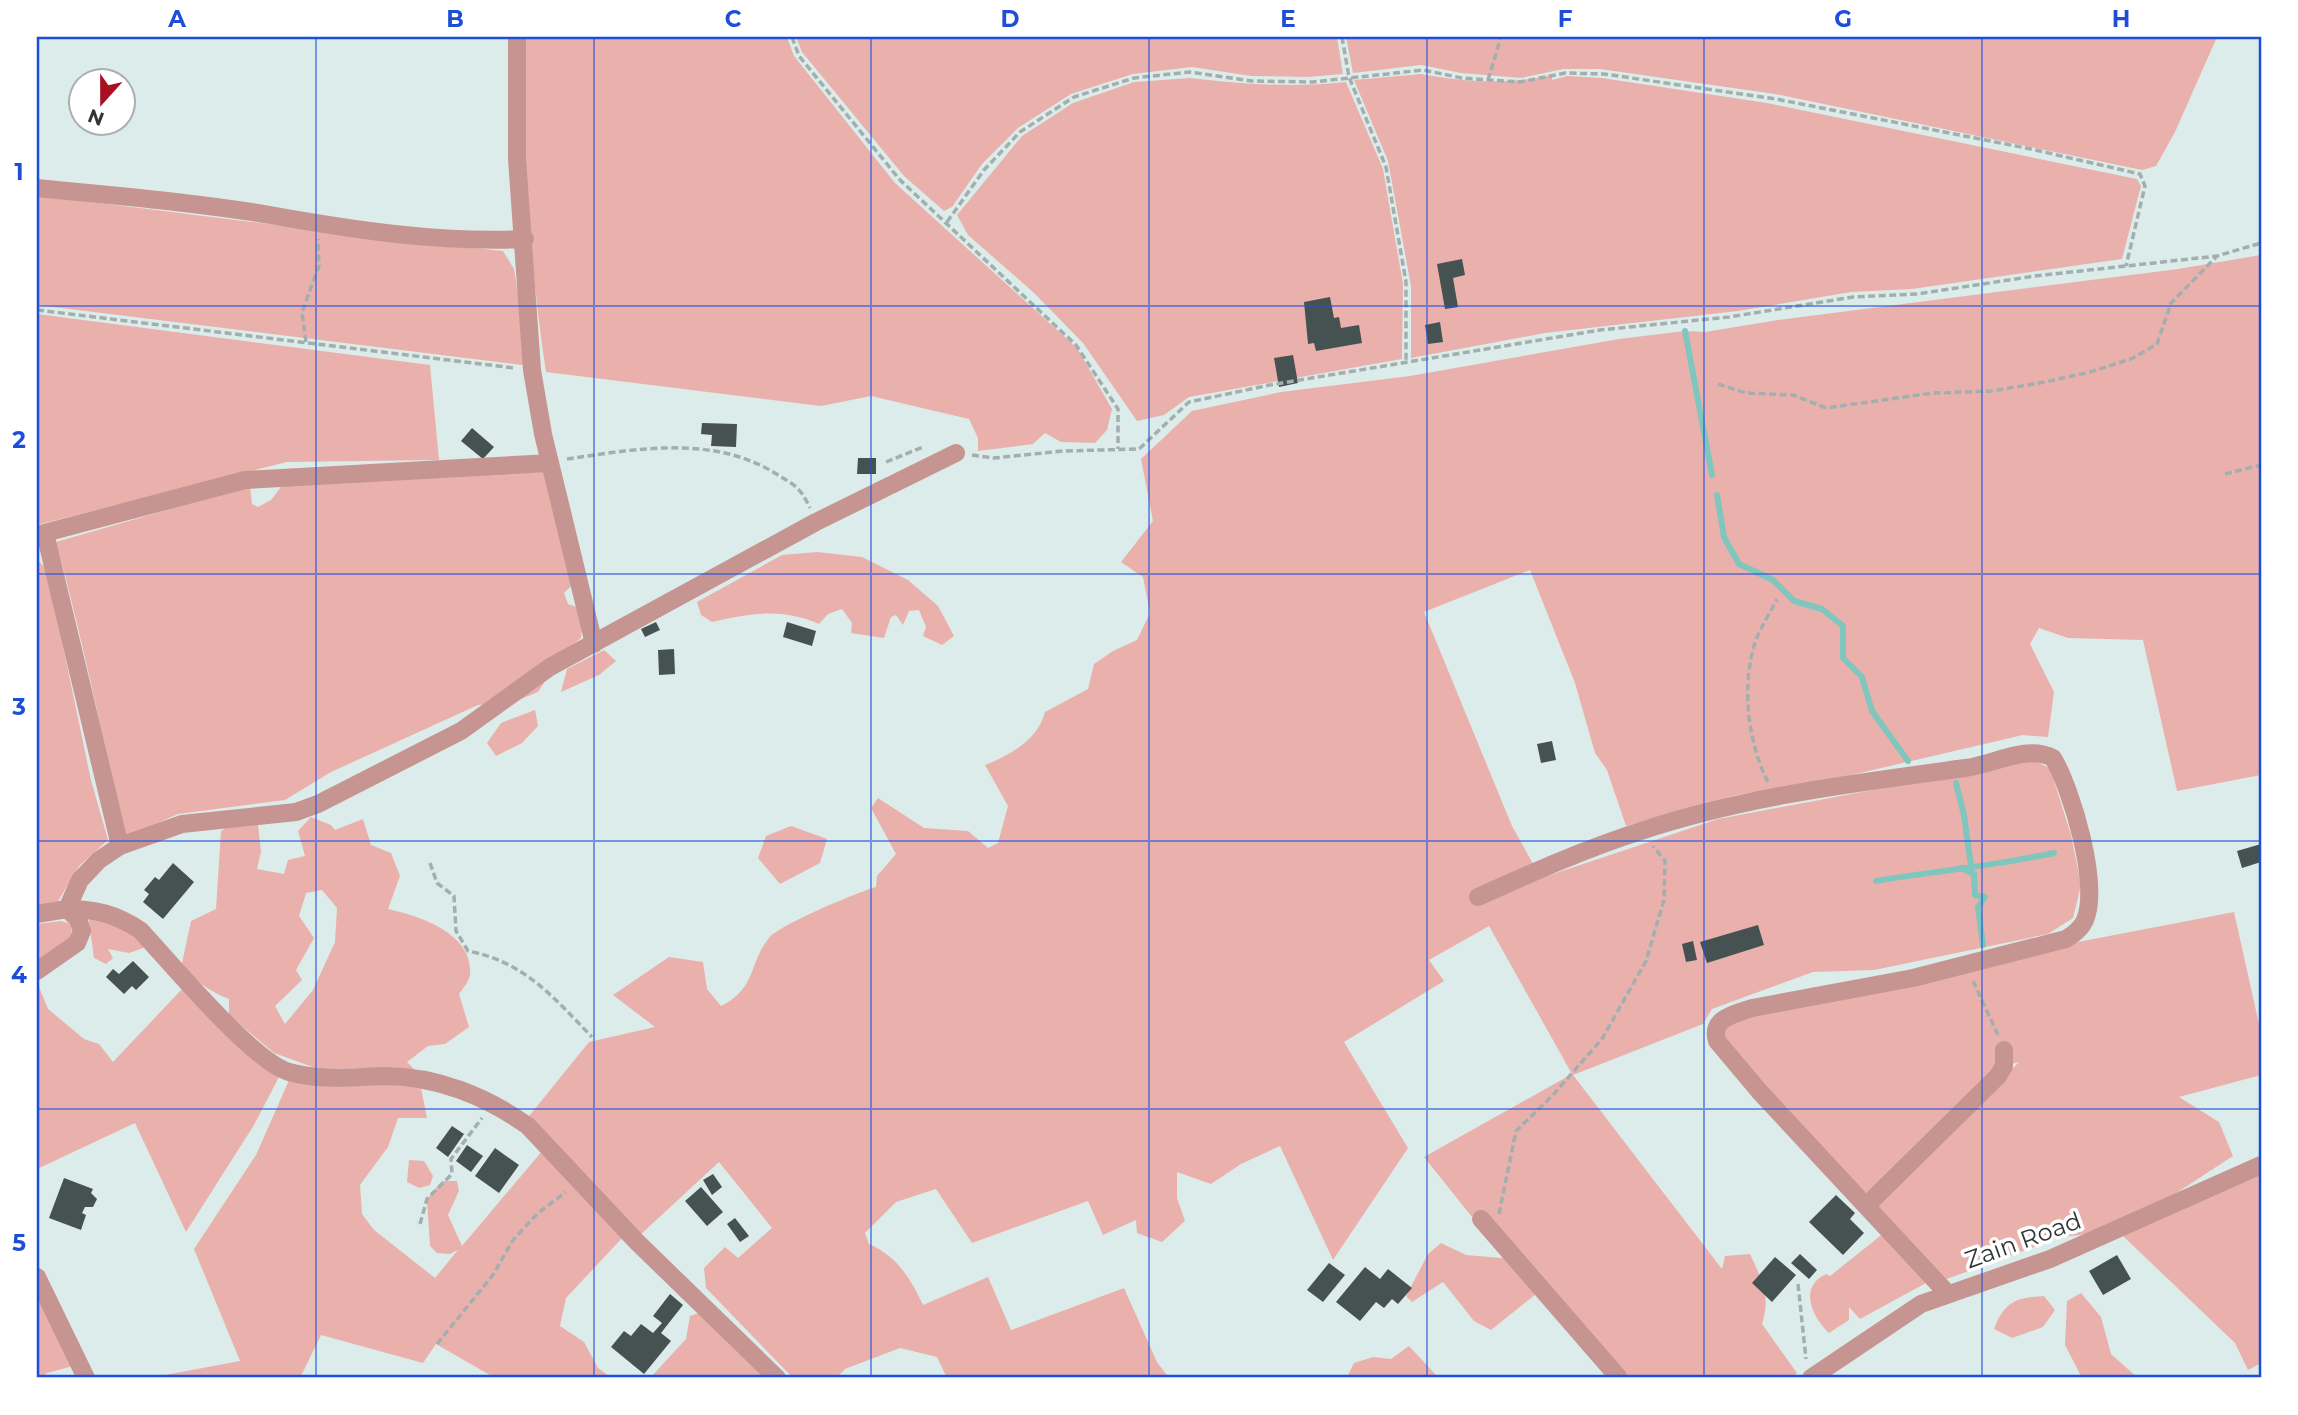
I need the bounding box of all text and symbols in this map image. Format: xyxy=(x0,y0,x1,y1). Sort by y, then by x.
text: A xyxy=(167,5,186,33)
text: B xyxy=(446,5,464,33)
text: C xyxy=(725,5,742,33)
text: D xyxy=(1001,5,1020,33)
text: E xyxy=(1280,5,1296,33)
text: F xyxy=(1558,5,1573,33)
text: G xyxy=(1834,5,1852,33)
text: H xyxy=(2112,5,2130,33)
north arrow xyxy=(66,66,136,136)
text: N xyxy=(85,104,107,131)
text: 1 xyxy=(14,158,24,186)
text: 2 xyxy=(12,426,26,454)
text: 3 xyxy=(11,693,26,721)
text: 4 xyxy=(11,961,27,989)
street label: Zain Road xyxy=(1961,1206,2085,1274)
text: 5 xyxy=(12,1229,26,1257)

